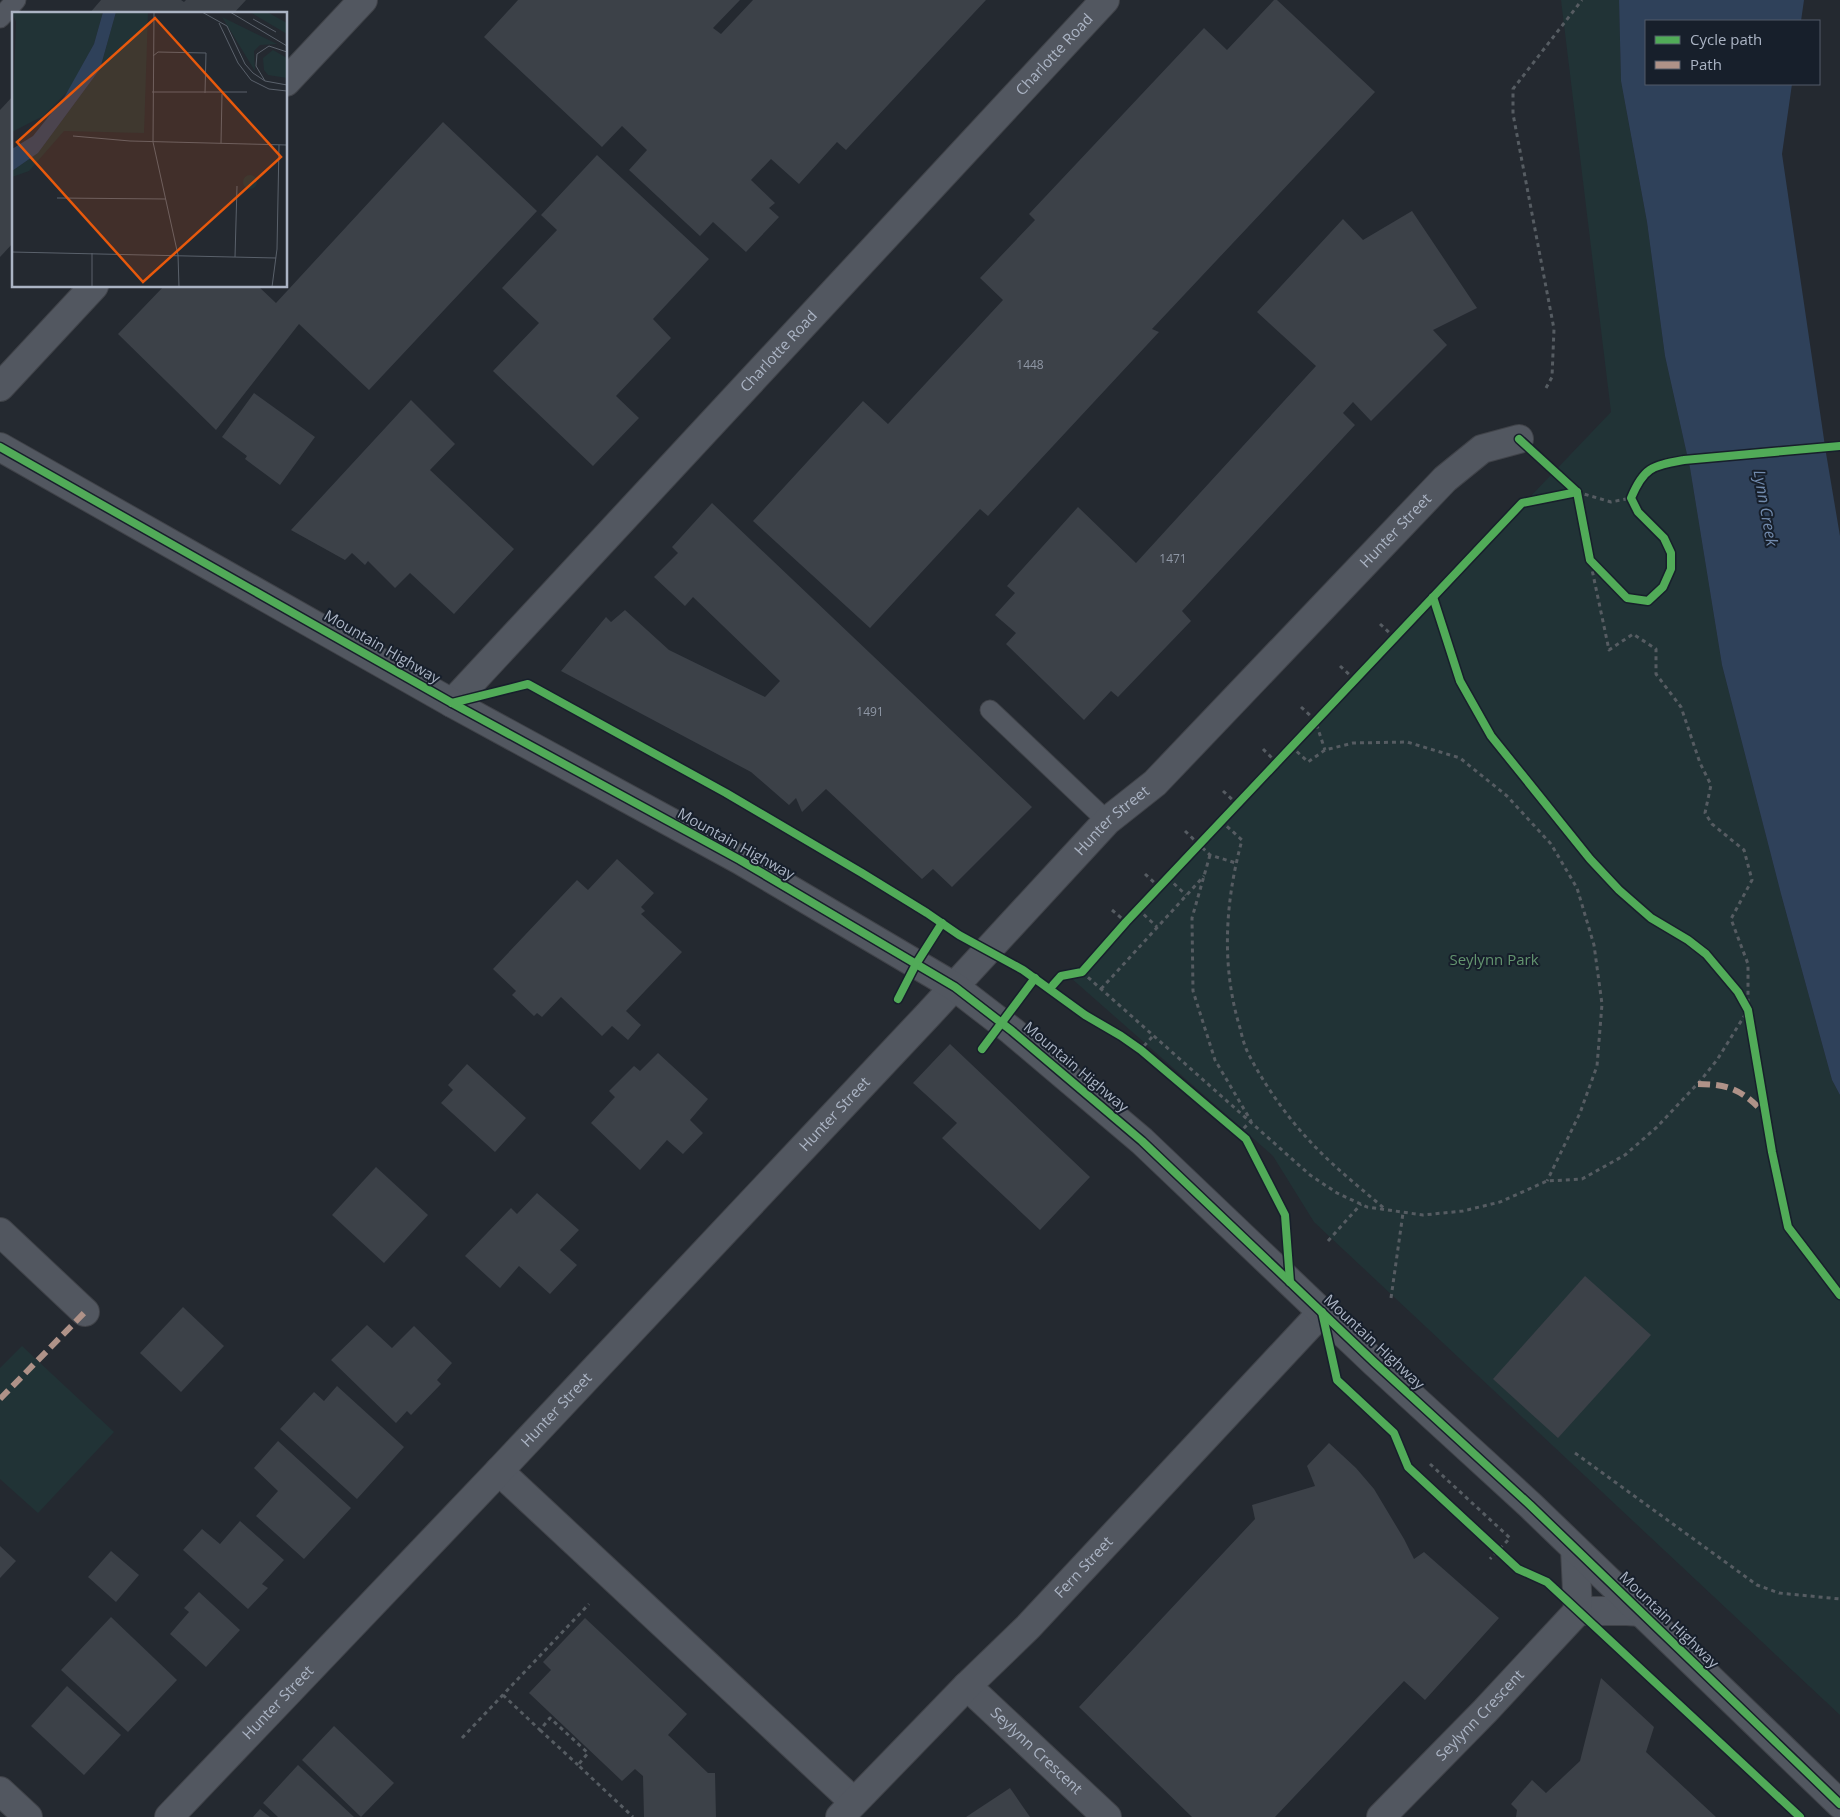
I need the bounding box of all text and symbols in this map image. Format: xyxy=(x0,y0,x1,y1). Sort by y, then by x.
street label: Charlotte Road xyxy=(1011,9,1097,99)
inset map xyxy=(12,12,288,288)
legend xyxy=(1645,20,1820,85)
text: Cycle path xyxy=(1690,29,1762,49)
text: Path xyxy=(1690,54,1722,74)
street label: Charlotte Road xyxy=(735,305,821,396)
house number: 1448 xyxy=(1016,356,1044,373)
water label: Lynn Creek xyxy=(1748,468,1784,549)
street label: Hunter Street xyxy=(1355,489,1435,571)
house number: 1471 xyxy=(1159,550,1187,567)
street label: Mountain Highway xyxy=(321,605,445,688)
house number: 1491 xyxy=(856,703,884,720)
street label: Hunter Street xyxy=(1069,780,1153,859)
street label: Mountain Highway xyxy=(674,803,799,884)
park label: Seylynn Park xyxy=(1449,949,1539,969)
street label: Mountain Highway xyxy=(1020,1016,1134,1116)
street label: Hunter Street xyxy=(794,1072,874,1155)
street label: Mountain Highway xyxy=(1320,1289,1430,1394)
street label: Hunter Street xyxy=(516,1368,596,1451)
street label: Fern Street xyxy=(1049,1531,1117,1602)
street label: Mountain Highway xyxy=(1616,1567,1724,1672)
street label: Hunter Street xyxy=(237,1661,317,1743)
street label: Seylynn Crescent xyxy=(1431,1665,1528,1764)
street label: Seylynn Crescent xyxy=(987,1702,1087,1798)

